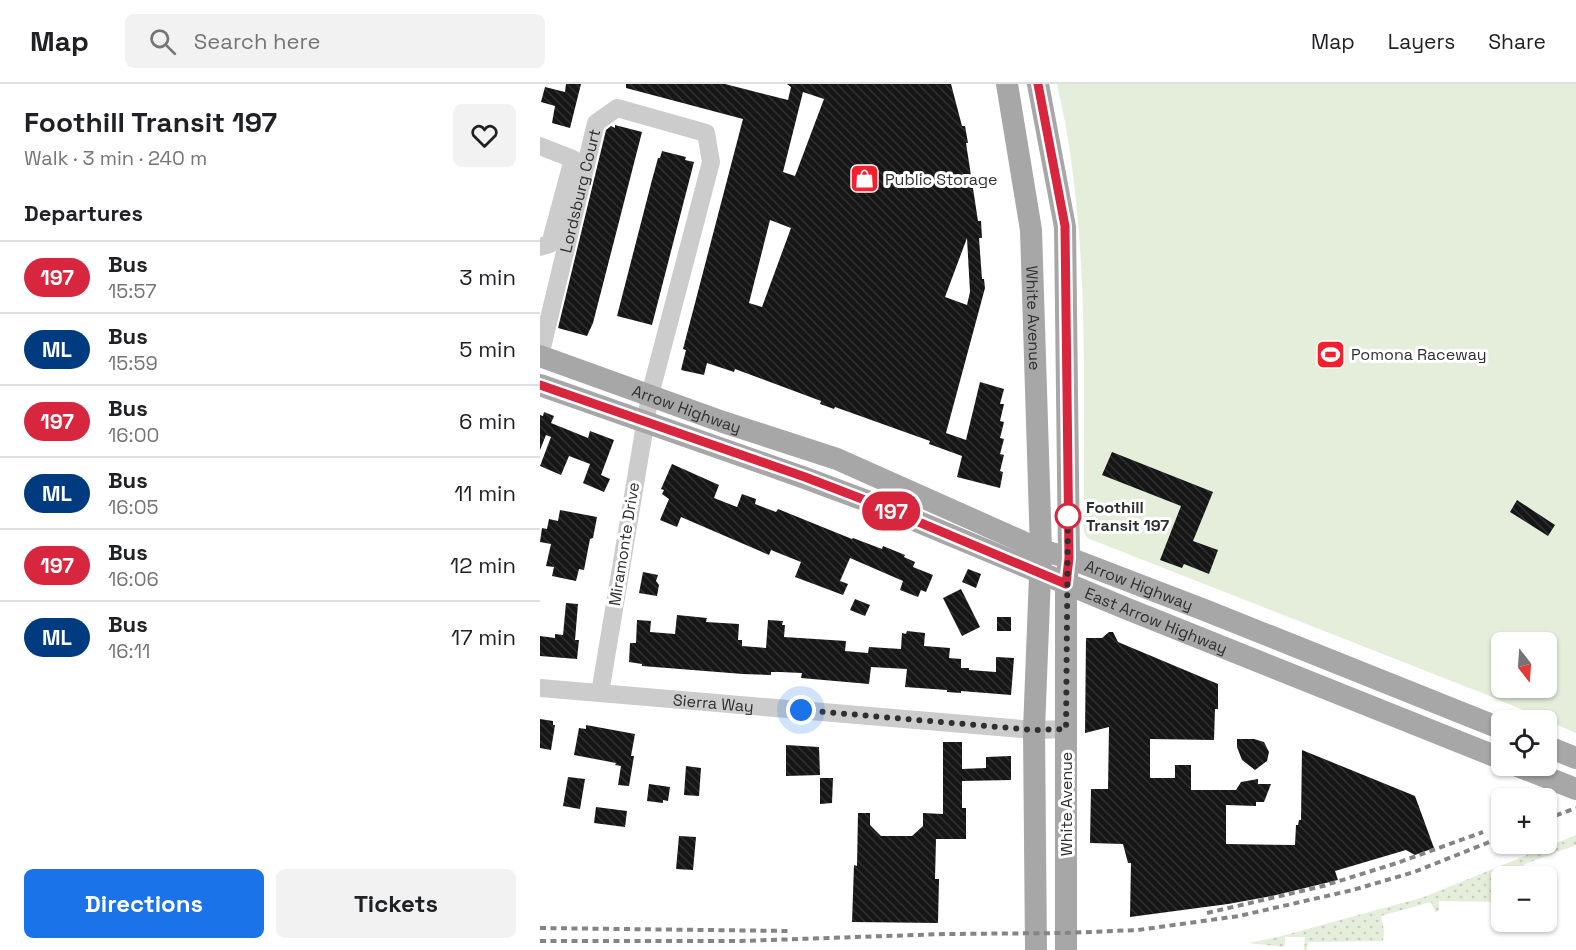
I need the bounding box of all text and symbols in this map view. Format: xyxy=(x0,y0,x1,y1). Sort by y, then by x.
search box xyxy=(125,14,545,68)
text: Map xyxy=(30,23,89,59)
icon: search xyxy=(146,25,179,58)
text: Search here xyxy=(194,27,321,55)
text: Map xyxy=(1311,28,1355,55)
text: Layers xyxy=(1388,28,1455,55)
text: Share xyxy=(1488,28,1546,55)
text: Foothill Transit 197 xyxy=(24,104,277,140)
button: heart xyxy=(453,104,516,167)
street label: Lordsburg Court xyxy=(555,127,605,255)
text: Walk · 3 min · 240 m xyxy=(24,145,207,171)
shop icon: Public Storage xyxy=(848,163,880,195)
place label: Public Storage xyxy=(885,169,997,190)
text: Departures xyxy=(24,199,143,227)
text: Bus xyxy=(108,250,148,278)
text: 3 min xyxy=(459,263,516,291)
text: 197 xyxy=(40,264,74,291)
street label: White Avenue xyxy=(1022,265,1046,371)
text: 15:57 xyxy=(108,278,156,304)
text: Bus xyxy=(108,322,148,350)
text: 5 min xyxy=(459,335,516,363)
text: ML xyxy=(42,336,72,363)
sports icon: Pomona Raceway xyxy=(1314,338,1346,370)
place label: Pomona Raceway xyxy=(1351,344,1486,365)
text: 15:59 xyxy=(108,350,158,376)
street label: Arrow Highway xyxy=(629,380,744,438)
text: Bus xyxy=(108,394,148,422)
text: 6 min xyxy=(459,407,516,435)
text: 197 xyxy=(40,408,74,435)
text: 16:00 xyxy=(108,422,159,448)
text: Bus xyxy=(108,466,148,494)
text: 11 min xyxy=(454,479,516,507)
text: ML xyxy=(42,480,72,507)
street label: Miramonte Drive xyxy=(604,481,644,607)
line badge: 197 xyxy=(856,492,926,530)
text: 16:05 xyxy=(108,494,158,520)
place label: Foothill Transit 197 xyxy=(1086,497,1169,536)
text: 197 xyxy=(874,498,908,525)
marker: Foothill Transit 197 xyxy=(1055,503,1081,529)
text: Bus xyxy=(108,538,148,566)
text: 12 min xyxy=(450,551,516,579)
text: 197 xyxy=(40,552,74,579)
street label: Arrow Highway xyxy=(1082,555,1196,615)
text: 16:06 xyxy=(108,566,159,592)
street label: East Arrow Highway xyxy=(1082,582,1231,659)
text: Bus xyxy=(108,610,148,638)
text: 17 min xyxy=(451,623,516,651)
text: ML xyxy=(42,624,72,651)
north arrow xyxy=(1491,632,1557,698)
map controls xyxy=(1491,632,1557,932)
text: 16:11 xyxy=(108,638,150,664)
street label: Sierra Way xyxy=(672,689,755,717)
your location xyxy=(786,695,816,725)
button: locate xyxy=(1491,710,1557,776)
street label: White Avenue xyxy=(1056,752,1077,856)
button: + xyxy=(1491,788,1557,854)
button: − xyxy=(1491,866,1557,932)
button: Directions xyxy=(24,869,264,938)
button: Tickets xyxy=(276,869,516,938)

